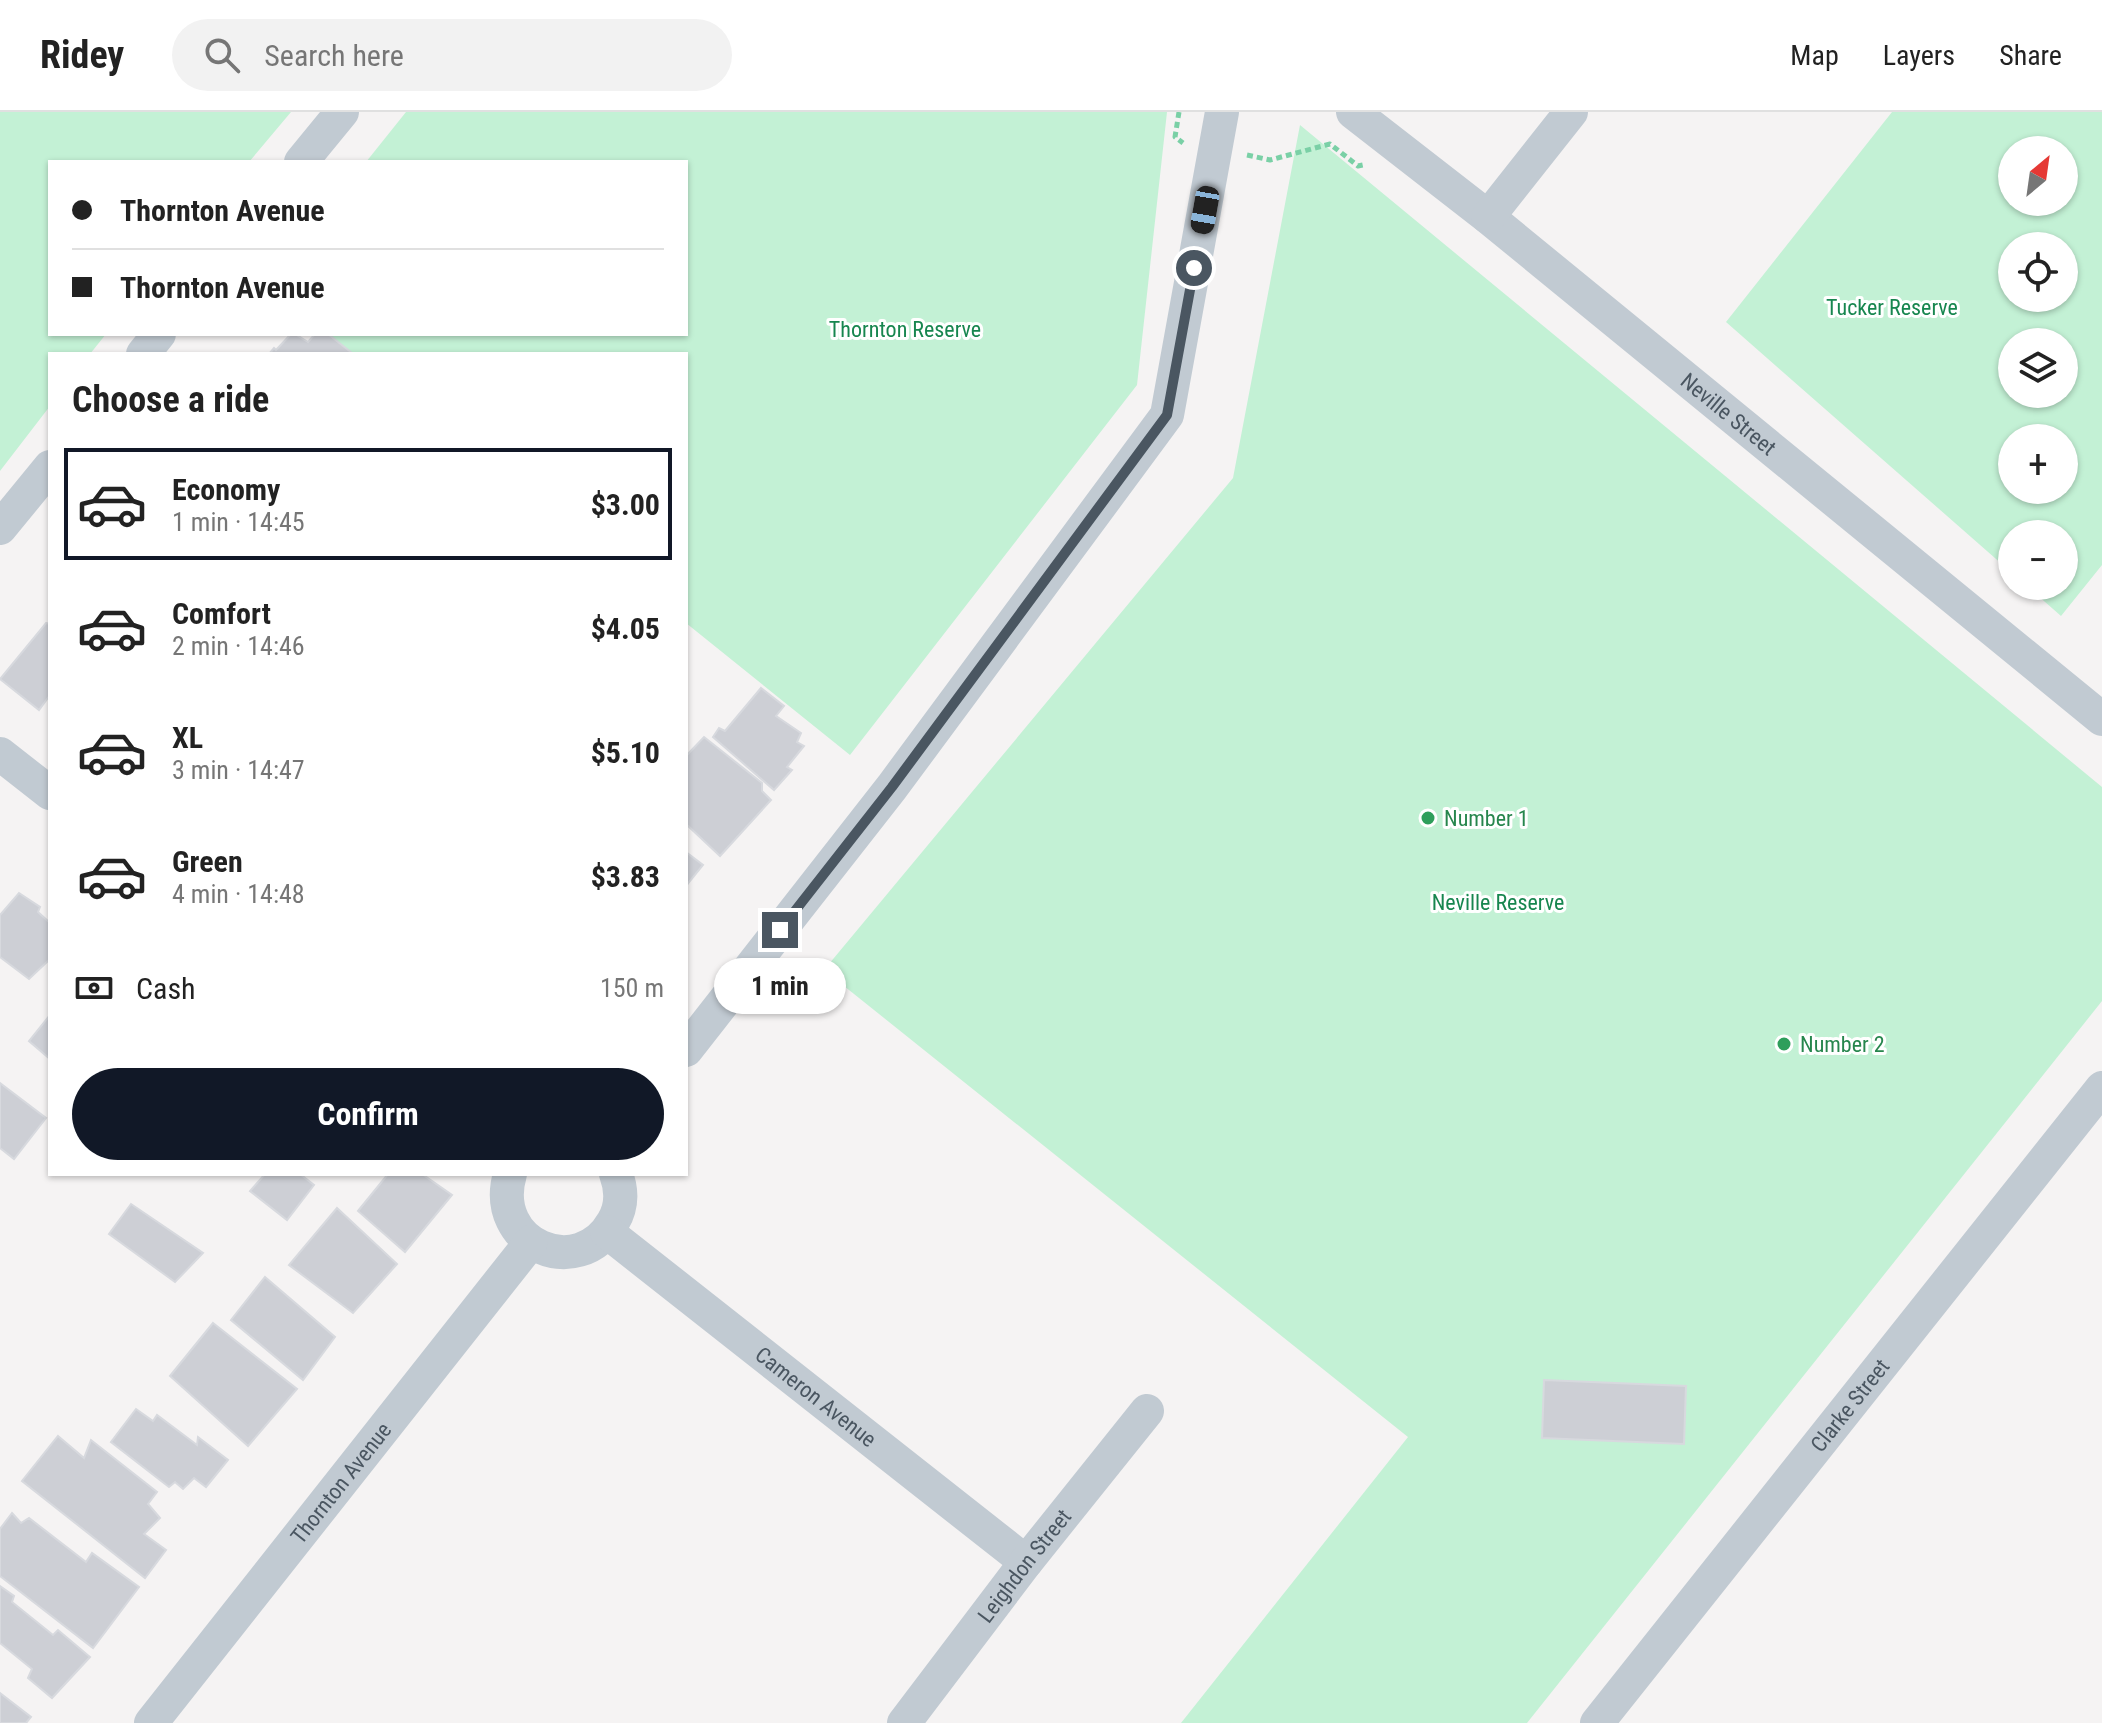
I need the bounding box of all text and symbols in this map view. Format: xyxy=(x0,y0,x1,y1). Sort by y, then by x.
search box xyxy=(172,19,732,91)
text: Ridey xyxy=(40,33,124,77)
icon: search xyxy=(200,33,244,77)
text: Search here xyxy=(264,38,404,73)
text: Map xyxy=(1790,39,1839,72)
text: Layers xyxy=(1883,39,1955,72)
text: Share xyxy=(1999,39,2062,72)
north arrow xyxy=(1998,136,2078,216)
map controls xyxy=(1998,136,2078,600)
car xyxy=(1189,184,1221,236)
text: Thornton Avenue xyxy=(120,193,325,228)
button: locate xyxy=(1998,232,2078,312)
route start xyxy=(1176,250,1212,286)
text: Thornton Avenue xyxy=(120,270,325,305)
park label: Tucker Reserve xyxy=(1826,295,1958,320)
park label: Thornton Reserve xyxy=(829,317,981,342)
button: layers xyxy=(1998,328,2078,408)
street label: Neville Street xyxy=(1676,368,1781,460)
text: Choose a ride xyxy=(72,379,269,421)
button: + xyxy=(1998,424,2078,504)
icon: car xyxy=(76,468,148,540)
text: Economy xyxy=(172,472,280,507)
text: $3.00 xyxy=(591,487,660,522)
text: 1 min · 14:45 xyxy=(172,507,305,537)
button: − xyxy=(1998,520,2078,600)
icon: car xyxy=(76,592,148,664)
text: Comfort xyxy=(172,596,271,631)
text: $4.05 xyxy=(591,611,660,646)
text: 2 min · 14:46 xyxy=(172,631,305,661)
icon: car xyxy=(76,716,148,788)
text: XL xyxy=(172,720,203,755)
text: $5.10 xyxy=(591,735,660,770)
text: 3 min · 14:47 xyxy=(172,755,305,785)
place label: Number 1 xyxy=(1444,806,1529,831)
marker: Number 1 xyxy=(1419,809,1437,827)
icon: car xyxy=(76,840,148,912)
text: Green xyxy=(172,844,243,879)
text: $3.83 xyxy=(591,859,660,894)
text: 4 min · 14:48 xyxy=(172,879,305,909)
park label: Neville Reserve xyxy=(1432,890,1564,915)
route end xyxy=(762,912,798,948)
callout: 1 min xyxy=(714,958,846,1014)
icon: cash xyxy=(72,966,116,1010)
text: Cash xyxy=(136,971,196,1006)
text: 1 min xyxy=(751,971,809,1001)
text: 150 m xyxy=(600,973,664,1003)
place label: Number 2 xyxy=(1800,1032,1885,1057)
marker: Number 2 xyxy=(1775,1035,1793,1053)
button: Confirm xyxy=(72,1068,664,1160)
street label: Cameron Avenue xyxy=(750,1342,881,1452)
street label: Clarke Street xyxy=(1806,1354,1895,1457)
street label: Thornton Avenue xyxy=(286,1418,396,1549)
street label: Leighdon Street xyxy=(973,1504,1076,1627)

